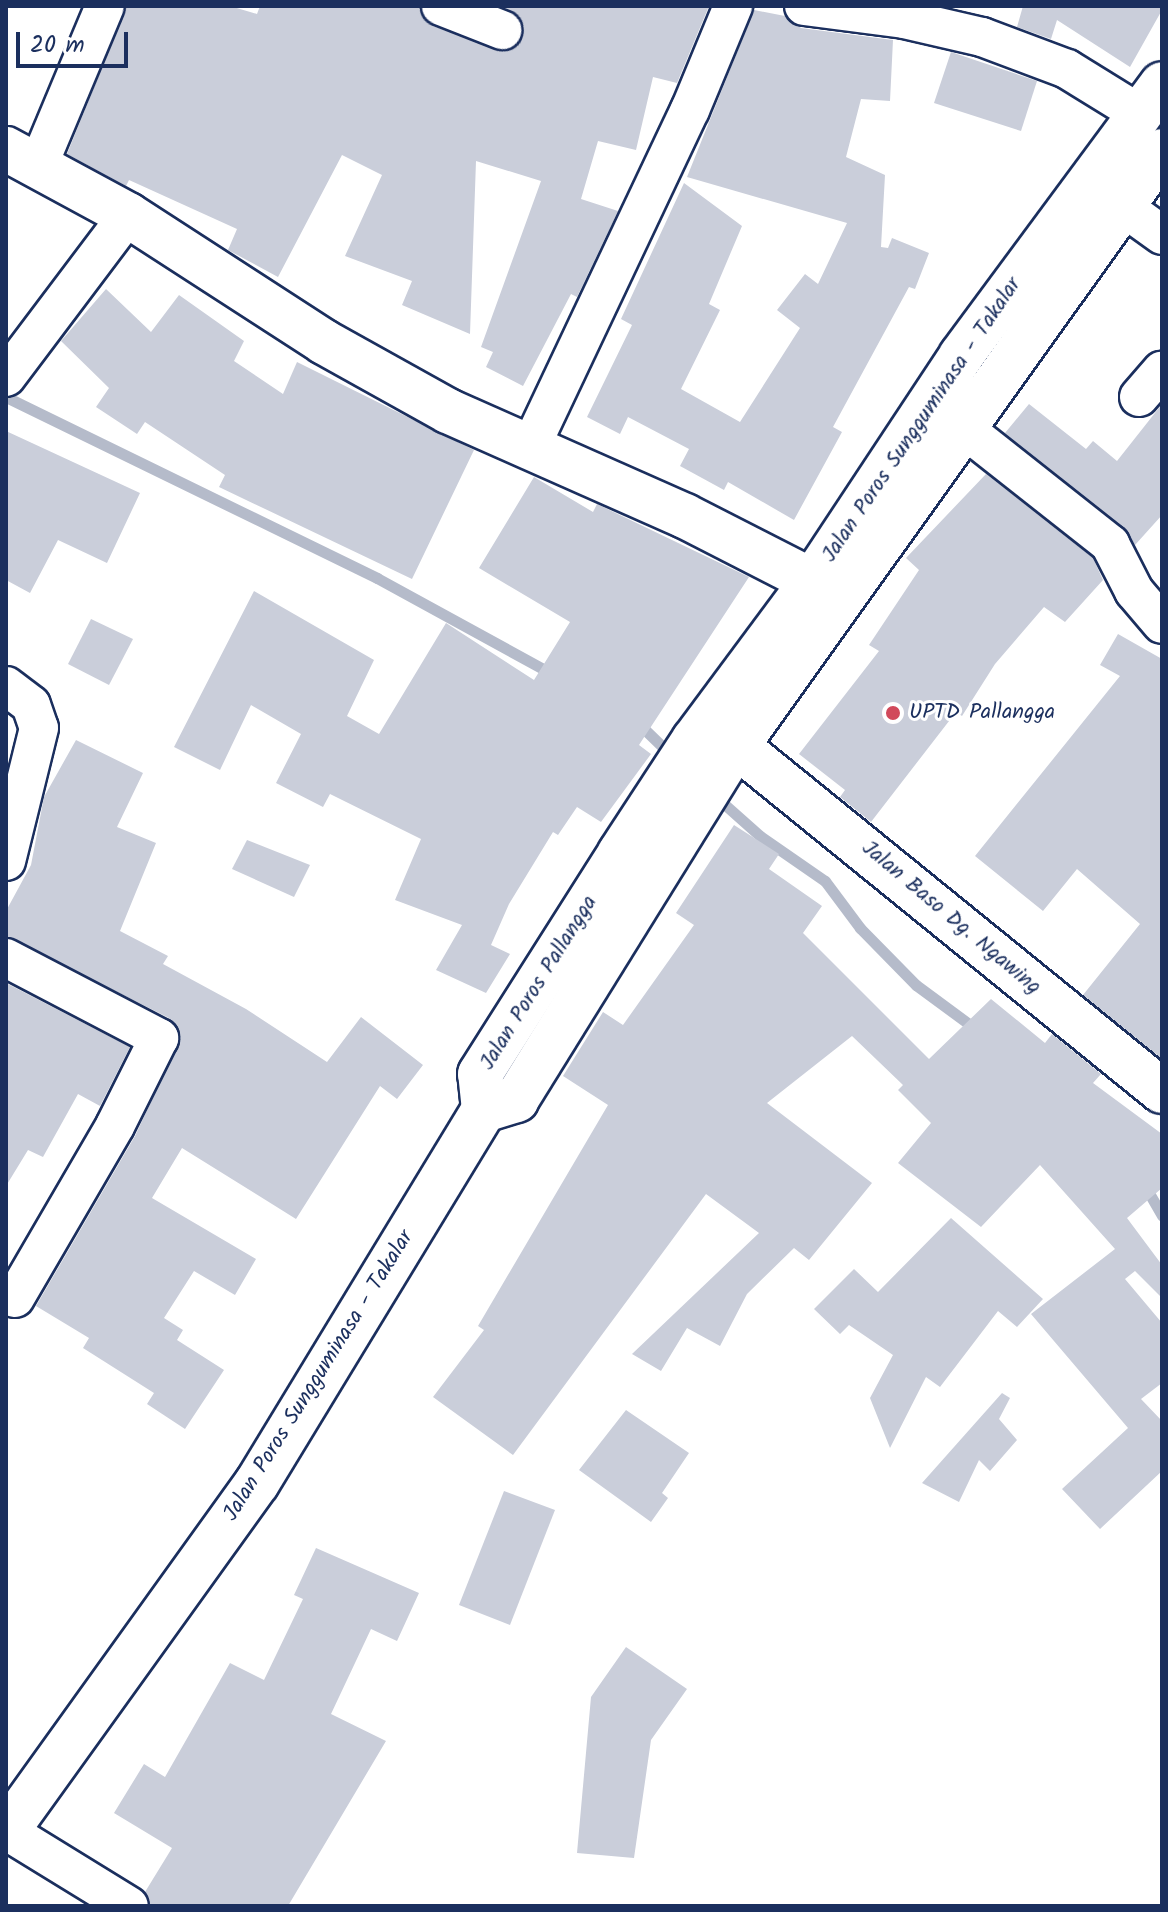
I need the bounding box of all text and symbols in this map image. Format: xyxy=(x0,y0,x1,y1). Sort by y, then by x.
scale bar xyxy=(20,16,132,66)
text: 20 m xyxy=(30,26,85,65)
street label: Jalan Poros Sungguminasa - Takalar xyxy=(817,273,1027,567)
place label: UPTD Pallangga xyxy=(909,700,1055,726)
marker: UPTD Pallangga xyxy=(884,704,902,722)
street label: Jalan Baso Dg. Ngawing xyxy=(856,835,1046,1001)
street label: Jalan Poros Pallangga xyxy=(475,891,603,1075)
street label: Jalan Poros Sungguminasa - Takalar xyxy=(218,1226,420,1526)

